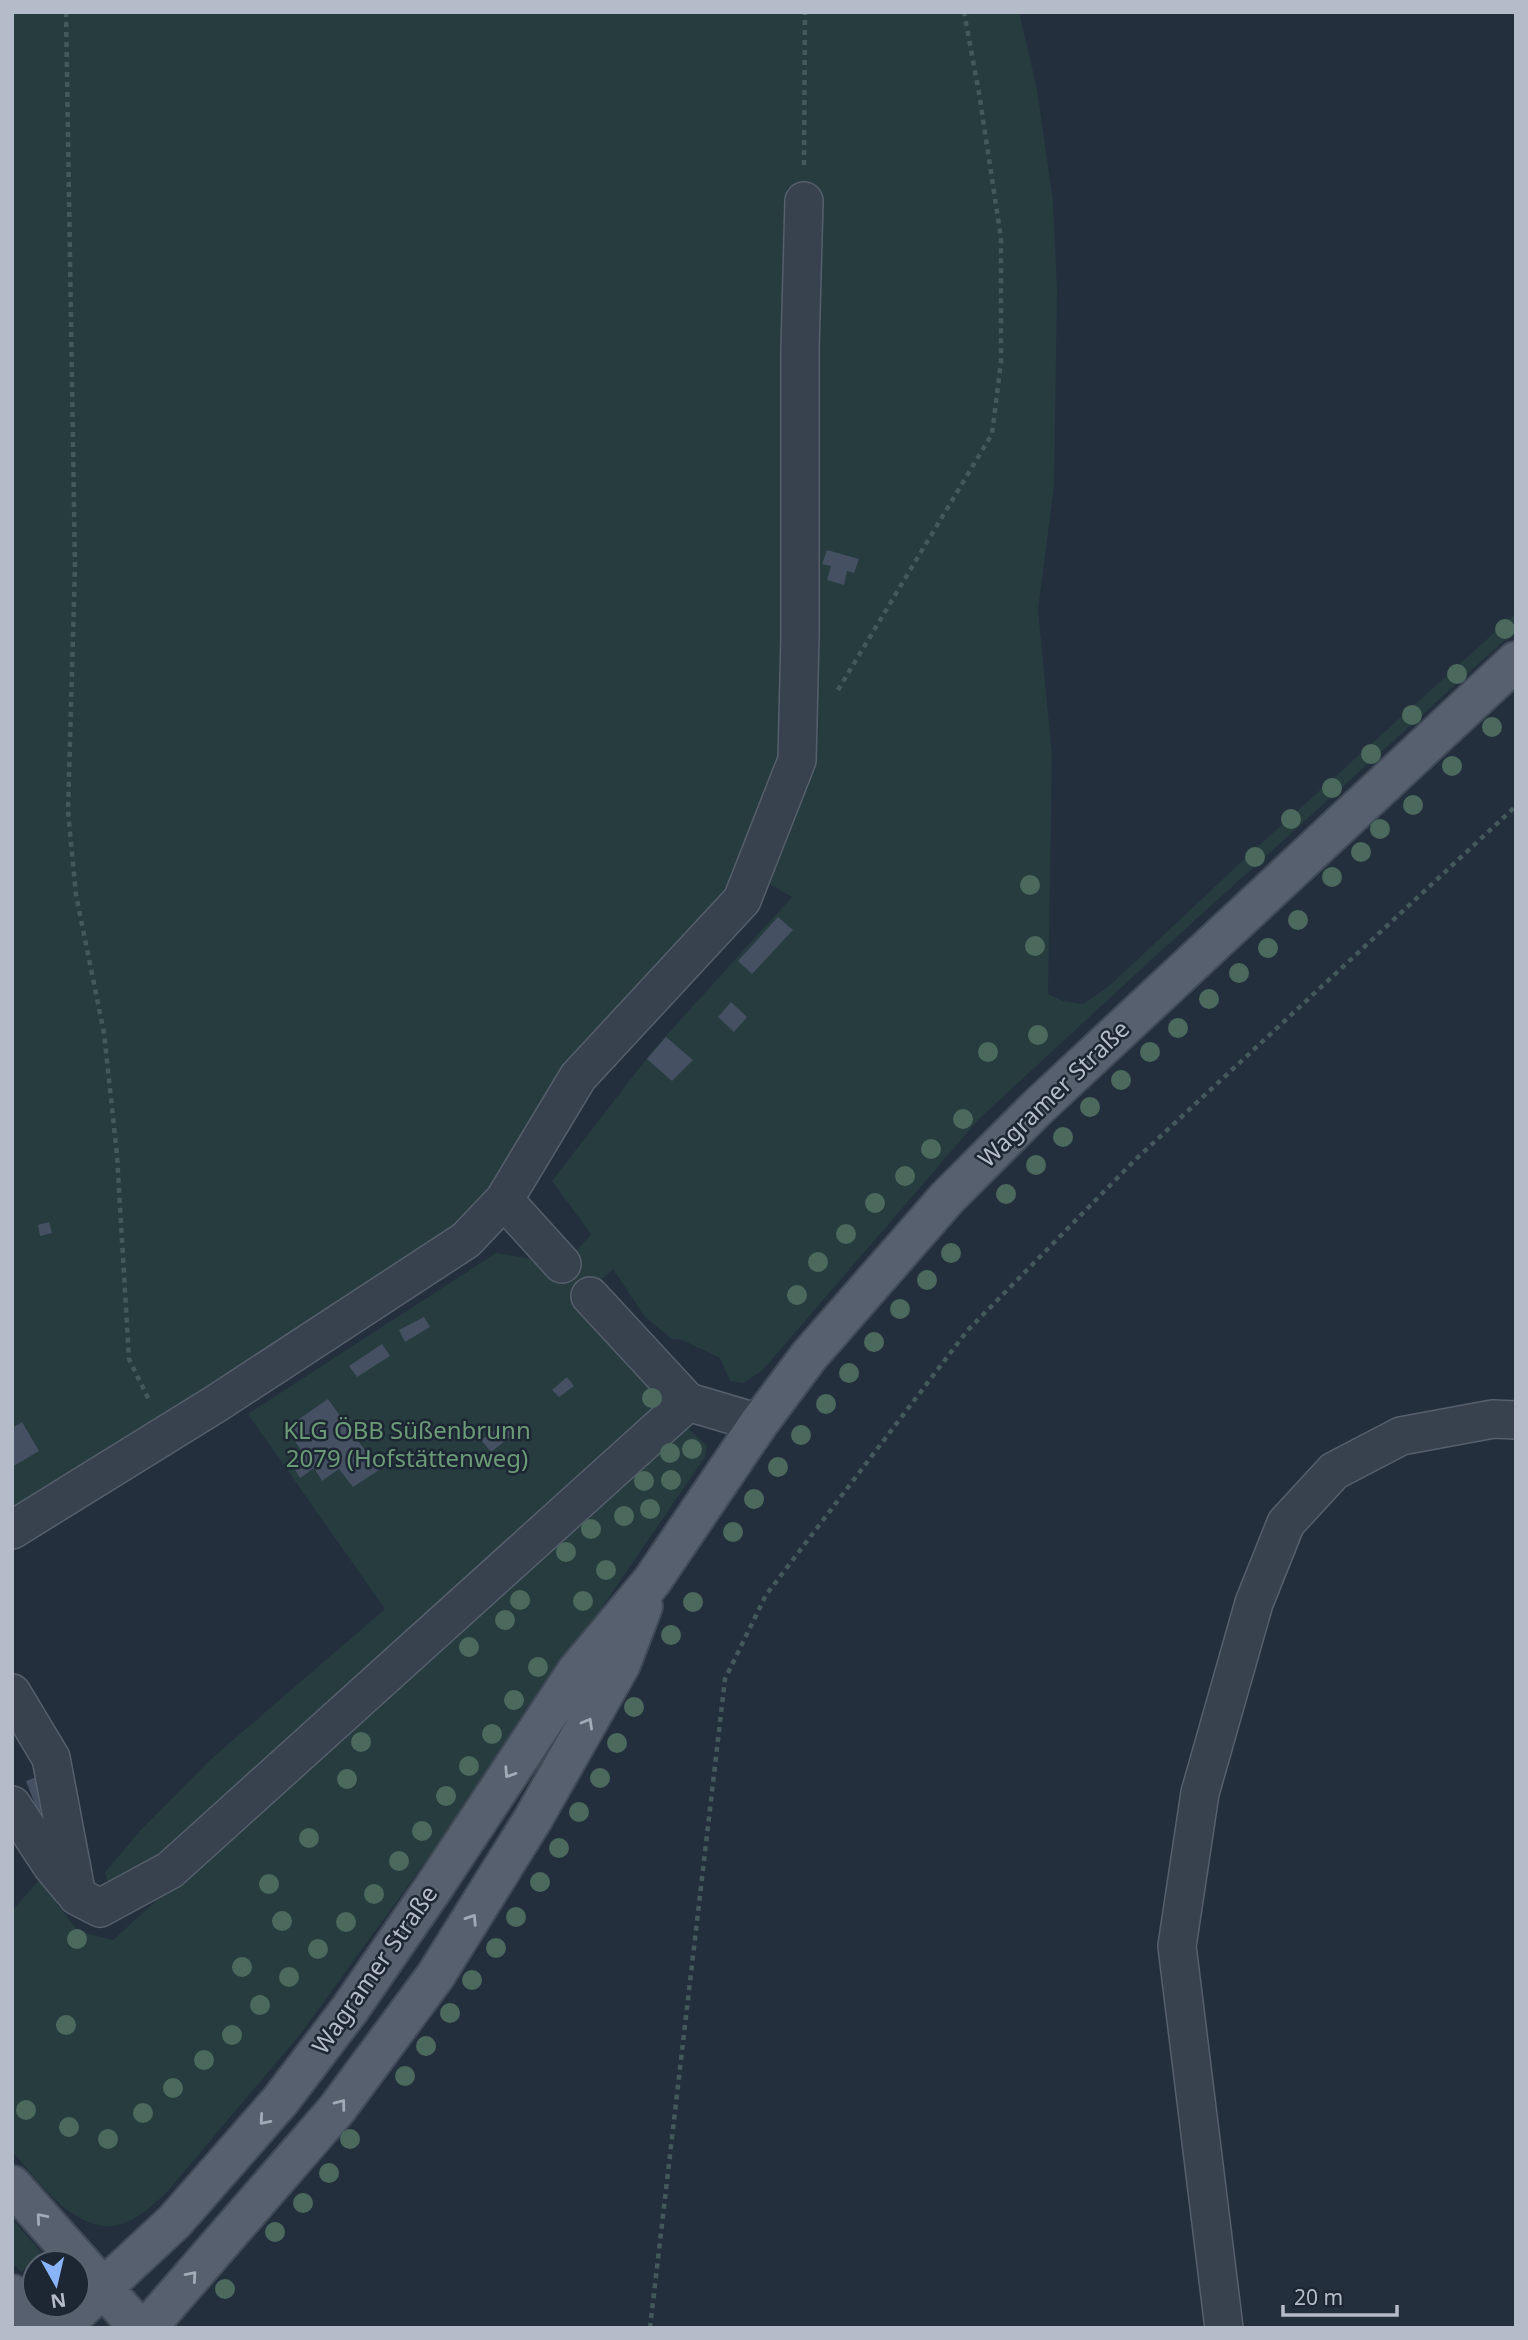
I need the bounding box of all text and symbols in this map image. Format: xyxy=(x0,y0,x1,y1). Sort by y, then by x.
street label: Wagramer Straße xyxy=(970,1012,1136,1174)
park label: KLG ÖBB Süßenbrunn 2079 (Hofstättenweg) xyxy=(283,1413,531,1474)
one-way arrow xyxy=(580,1718,593,1730)
one-way arrow xyxy=(505,1765,518,1778)
street label: Wagramer Straße xyxy=(303,1878,444,2060)
one-way arrow xyxy=(464,1914,476,1927)
one-way arrow xyxy=(332,2100,345,2112)
one-way arrow xyxy=(260,2112,272,2125)
one-way arrow xyxy=(37,2213,49,2226)
north arrow xyxy=(21,2249,91,2319)
one-way arrow xyxy=(183,2272,196,2285)
scale bar xyxy=(1283,2274,1397,2318)
text: 20 m xyxy=(1294,2283,1343,2311)
text: N xyxy=(49,2287,68,2315)

